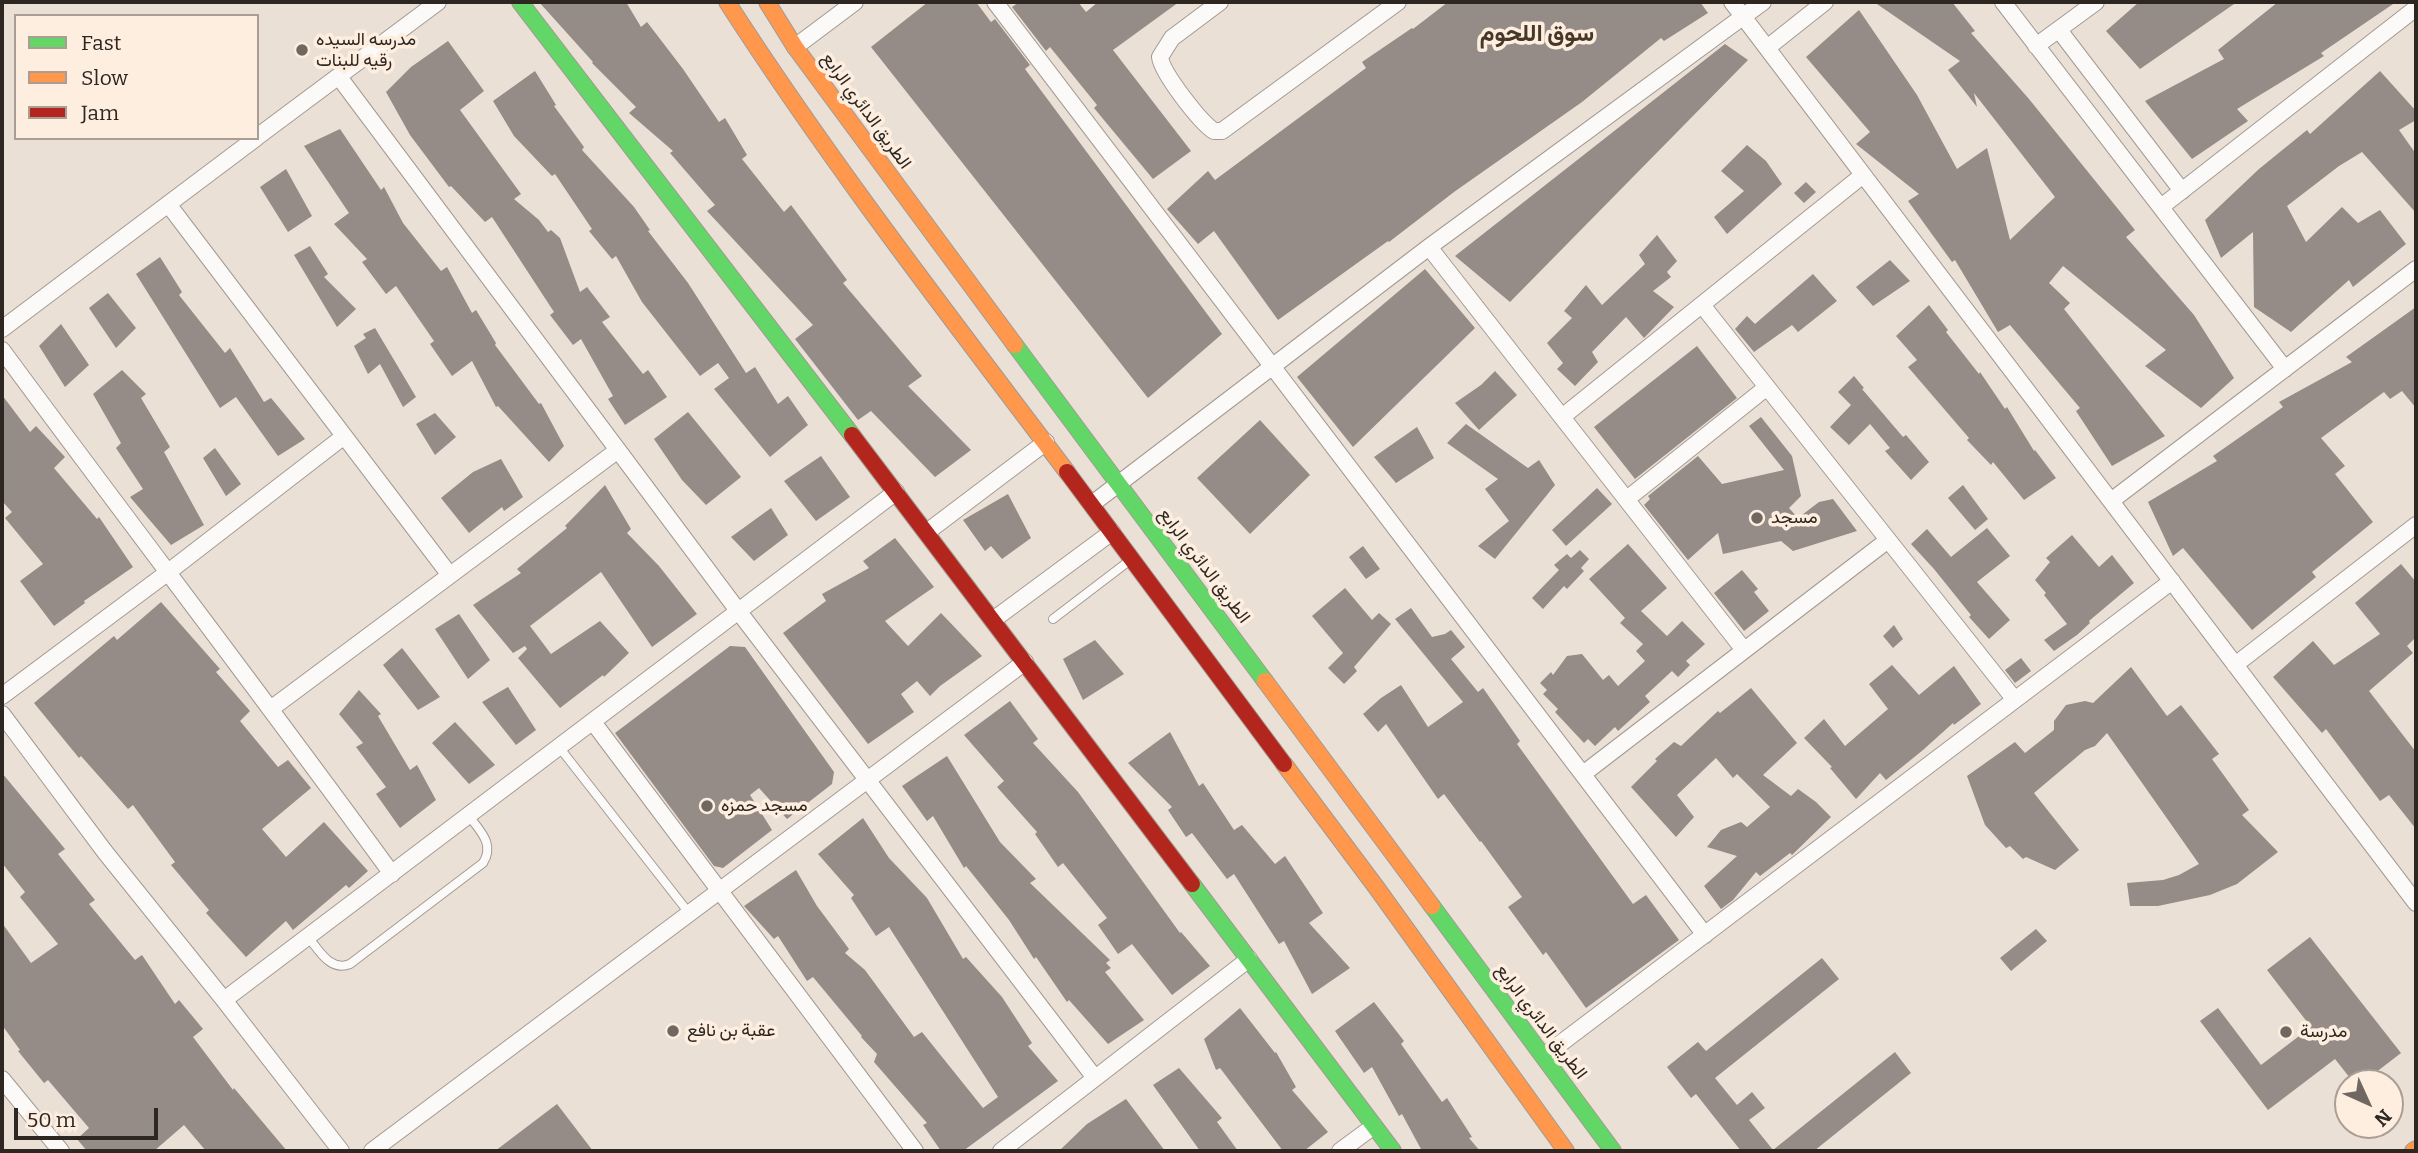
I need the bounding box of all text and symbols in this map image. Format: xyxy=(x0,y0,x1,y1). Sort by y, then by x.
legend xyxy=(14,14,259,140)
district label: سوق اللحوم xyxy=(1480,20,1594,48)
place label: مدرسه السيده رقيه للبنات xyxy=(316,29,416,72)
text: Fast xyxy=(81,30,121,56)
marker: مدرسه السيده رقيه للبنات xyxy=(294,42,310,58)
street label: الطريق الدائري الرابع xyxy=(816,49,916,173)
text: Slow xyxy=(81,65,128,91)
text: Jam xyxy=(81,100,119,126)
street label: الطريق الدائري الرابع xyxy=(1154,504,1254,628)
place label: مسجد xyxy=(1771,507,1818,529)
marker: مسجد xyxy=(1749,510,1765,526)
place label: مسجد حمزه xyxy=(721,795,808,817)
marker: مسجد حمزه xyxy=(699,798,715,814)
street label: الطريق الدائري الرابع xyxy=(1491,960,1591,1084)
place label: عقبة بن نافع xyxy=(687,1020,775,1042)
place label: مدرسة xyxy=(2300,1021,2347,1043)
marker: عقبة بن نافع xyxy=(665,1023,681,1039)
marker: مدرسة xyxy=(2278,1024,2294,1040)
north arrow xyxy=(2334,1069,2404,1139)
scale bar xyxy=(18,1094,161,1138)
text: N xyxy=(2369,1104,2396,1131)
text: 50 m xyxy=(27,1107,76,1133)

